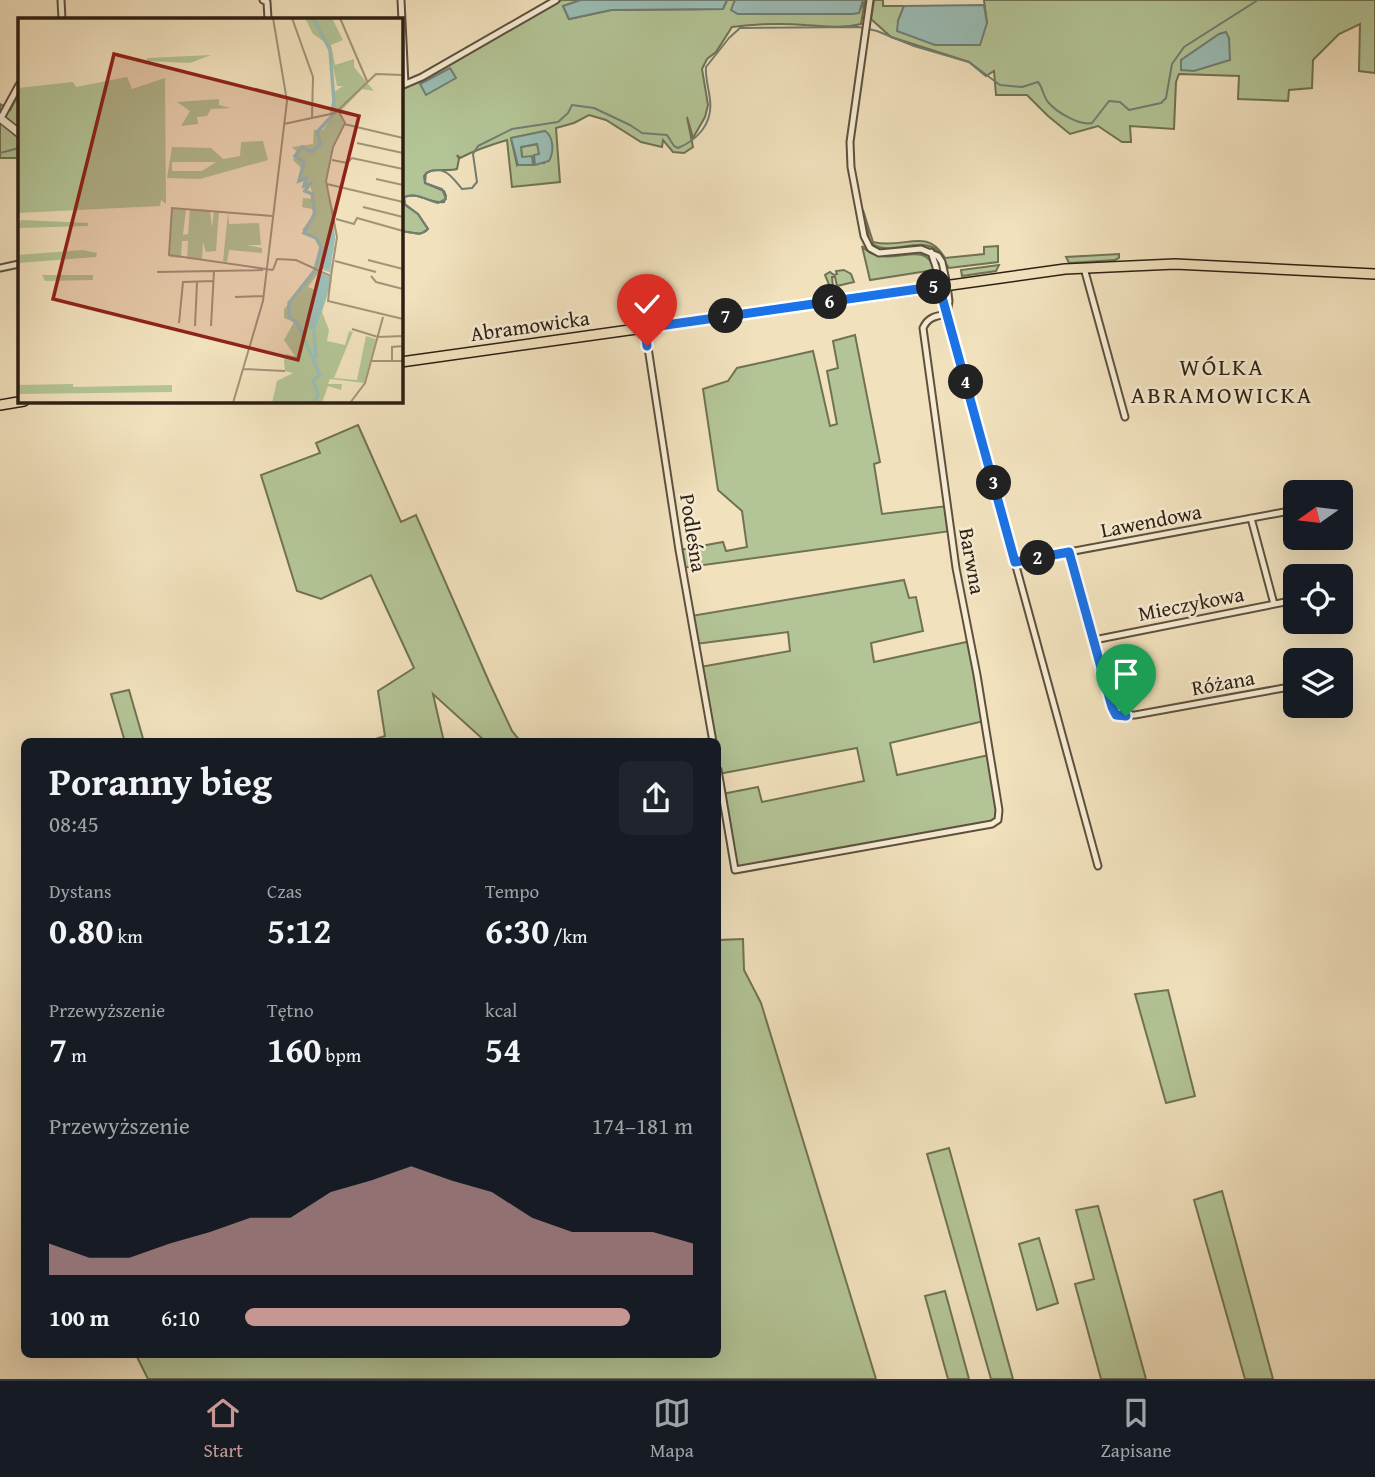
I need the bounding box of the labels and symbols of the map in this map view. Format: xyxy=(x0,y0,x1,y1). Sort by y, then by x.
inset map xyxy=(18,18,402,402)
pin: 5 xyxy=(916,270,951,304)
pin xyxy=(617,274,677,346)
pin: 6 xyxy=(812,284,848,320)
pin: 7 xyxy=(708,298,744,334)
street label: Abramowicka xyxy=(468,302,592,349)
district label: WÓLKA ABRAMOWICKA xyxy=(1131,349,1313,412)
pin: 4 xyxy=(948,364,984,400)
pin: 3 xyxy=(976,466,1012,500)
north arrow xyxy=(1283,480,1353,550)
street label: Podleśna xyxy=(672,491,715,574)
street label: Lawendowa xyxy=(1098,496,1204,545)
street label: Barwna xyxy=(951,525,994,597)
pin: 2 xyxy=(1020,540,1056,576)
street label: Mieczykowa xyxy=(1135,578,1246,629)
pin xyxy=(1096,644,1156,716)
street label: Różana xyxy=(1189,662,1257,703)

